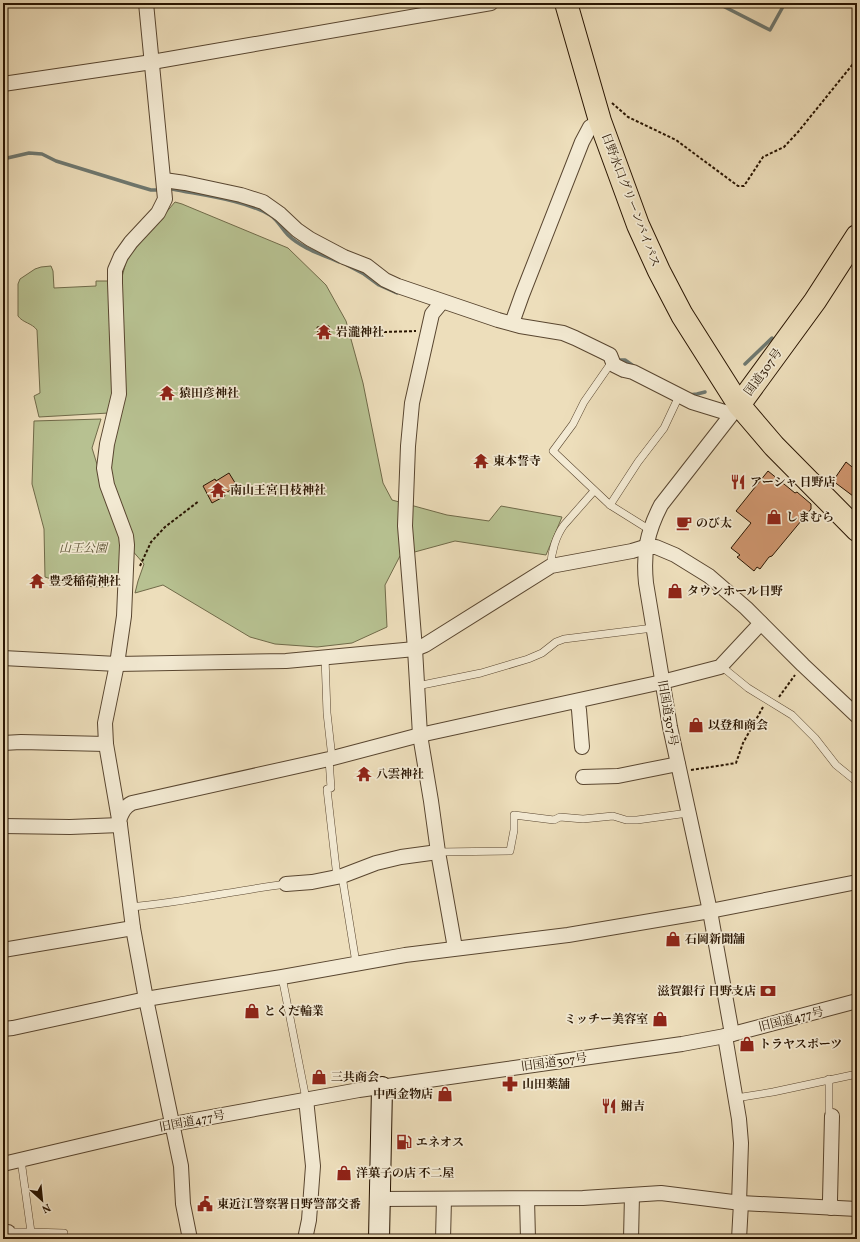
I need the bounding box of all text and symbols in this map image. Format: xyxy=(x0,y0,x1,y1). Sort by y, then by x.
street label: 日野水口グリーンバイパス xyxy=(597,131,663,270)
temple icon: 岩瀧神社 xyxy=(315,323,333,341)
place label: 岩瀧神社 xyxy=(336,325,384,341)
street label: 国道307号 xyxy=(741,346,786,400)
temple icon: 猿田彦神社 xyxy=(158,384,176,402)
place label: 猿田彦神社 xyxy=(179,386,239,402)
temple icon: 東本誓寺 xyxy=(472,452,490,470)
place label: 東本誓寺 xyxy=(493,454,541,470)
restaurant icon: アーシャ 日野店 xyxy=(729,473,747,491)
place label: アーシャ 日野店 xyxy=(750,475,836,491)
temple icon: 南山王宮日枝神社 xyxy=(209,481,227,499)
place label: 南山王宮日枝神社 xyxy=(230,483,326,499)
shop icon: しまむら xyxy=(765,508,783,526)
place label: しまむら xyxy=(786,510,834,526)
cafe icon: のび太 xyxy=(675,514,693,532)
place label: のび太 xyxy=(696,516,732,532)
park label: 山王公園 xyxy=(59,541,109,557)
temple icon: 豊受稲荷神社 xyxy=(28,572,46,590)
place label: 豊受稲荷神社 xyxy=(49,574,121,590)
shop icon: タウンホール日野 xyxy=(666,582,684,600)
place label: タウンホール日野 xyxy=(687,584,783,600)
street label: 旧国道307号 xyxy=(653,679,681,748)
shop icon: 以登和商会 xyxy=(687,716,705,734)
place label: 以登和商会 xyxy=(708,718,768,734)
temple icon: 八雲神社 xyxy=(355,765,373,783)
place label: 八雲神社 xyxy=(376,767,424,783)
shop icon: 石岡新聞舗 xyxy=(664,930,682,948)
place label: 石岡新聞舗 xyxy=(685,932,745,948)
bank icon: 滋賀銀行 日野支店 xyxy=(759,982,777,1000)
place label: 滋賀銀行 日野支店 xyxy=(658,984,756,1000)
shop icon: とくだ輪業 xyxy=(243,1002,261,1020)
place label: とくだ輪業 xyxy=(264,1004,324,1020)
street label: 旧国道477号 xyxy=(757,1004,826,1036)
shop icon: ミッチー美容室 xyxy=(651,1010,669,1028)
place label: ミッチー美容室 xyxy=(564,1012,648,1028)
shop icon: トラヤスポーツ xyxy=(738,1035,756,1053)
place label: トラヤスポーツ xyxy=(759,1037,842,1053)
street label: 旧国道307号 xyxy=(520,1050,588,1076)
shop icon: 三共商会 xyxy=(310,1068,328,1086)
place label: 三共商会 xyxy=(331,1070,379,1086)
pharmacy icon: 山田薬舗 xyxy=(501,1075,519,1093)
place label: 山田薬舗 xyxy=(522,1077,570,1093)
shop icon: 中西金物店 xyxy=(436,1085,454,1103)
place label: 中西金物店 xyxy=(373,1087,433,1103)
restaurant icon: 鮒吉 xyxy=(600,1097,618,1115)
place label: 鮒吉 xyxy=(621,1099,645,1115)
street label: 旧国道477号 xyxy=(158,1108,227,1136)
fuel station icon: エネオス xyxy=(395,1133,413,1151)
place label: エネオス xyxy=(416,1135,464,1151)
shop icon: 洋菓子の店 不二屋 xyxy=(335,1164,353,1182)
place label: 洋菓子の店 不二屋 xyxy=(356,1166,454,1182)
north arrow xyxy=(22,1180,62,1220)
public building icon: 東近江警察署日野警部交番 xyxy=(196,1195,214,1213)
place label: 東近江警察署日野警部交番 xyxy=(217,1197,361,1213)
text: N xyxy=(39,1199,53,1216)

